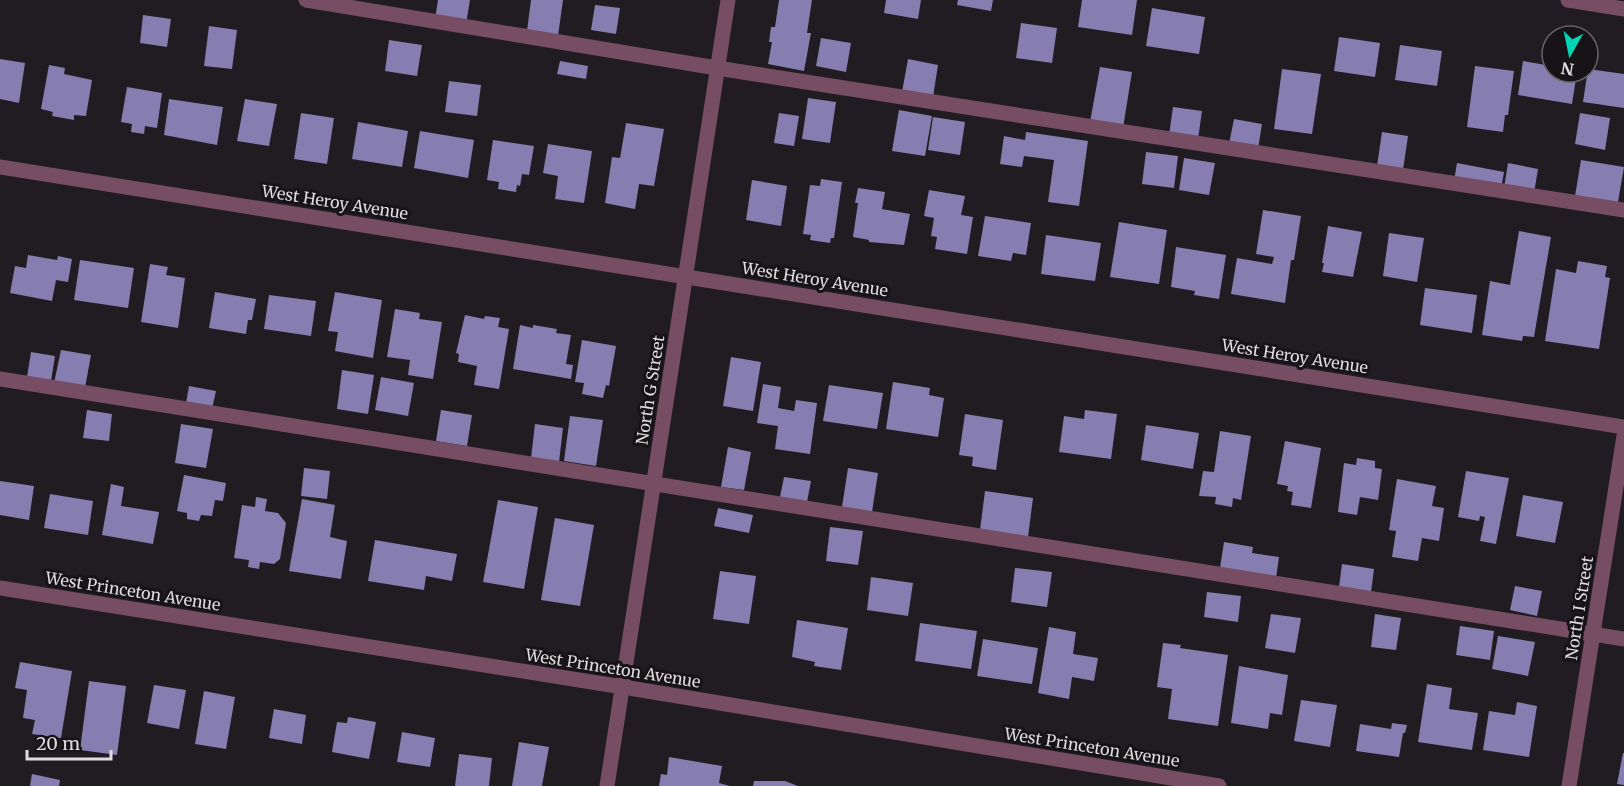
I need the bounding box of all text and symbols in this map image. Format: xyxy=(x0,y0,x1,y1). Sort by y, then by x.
north arrow xyxy=(1540,24,1600,84)
text: N xyxy=(1559,58,1575,80)
street label: West Heroy Avenue xyxy=(259,180,410,223)
street label: West Heroy Avenue xyxy=(739,257,890,300)
street label: North G Street xyxy=(631,333,669,446)
street label: West Heroy Avenue xyxy=(1219,334,1370,377)
street label: North I Street xyxy=(1561,554,1597,661)
street label: West Princeton Avenue xyxy=(43,567,222,615)
street label: West Princeton Avenue xyxy=(523,644,702,692)
scale bar xyxy=(27,723,111,761)
street label: West Princeton Avenue xyxy=(1002,723,1181,771)
text: 20 m xyxy=(36,732,80,755)

